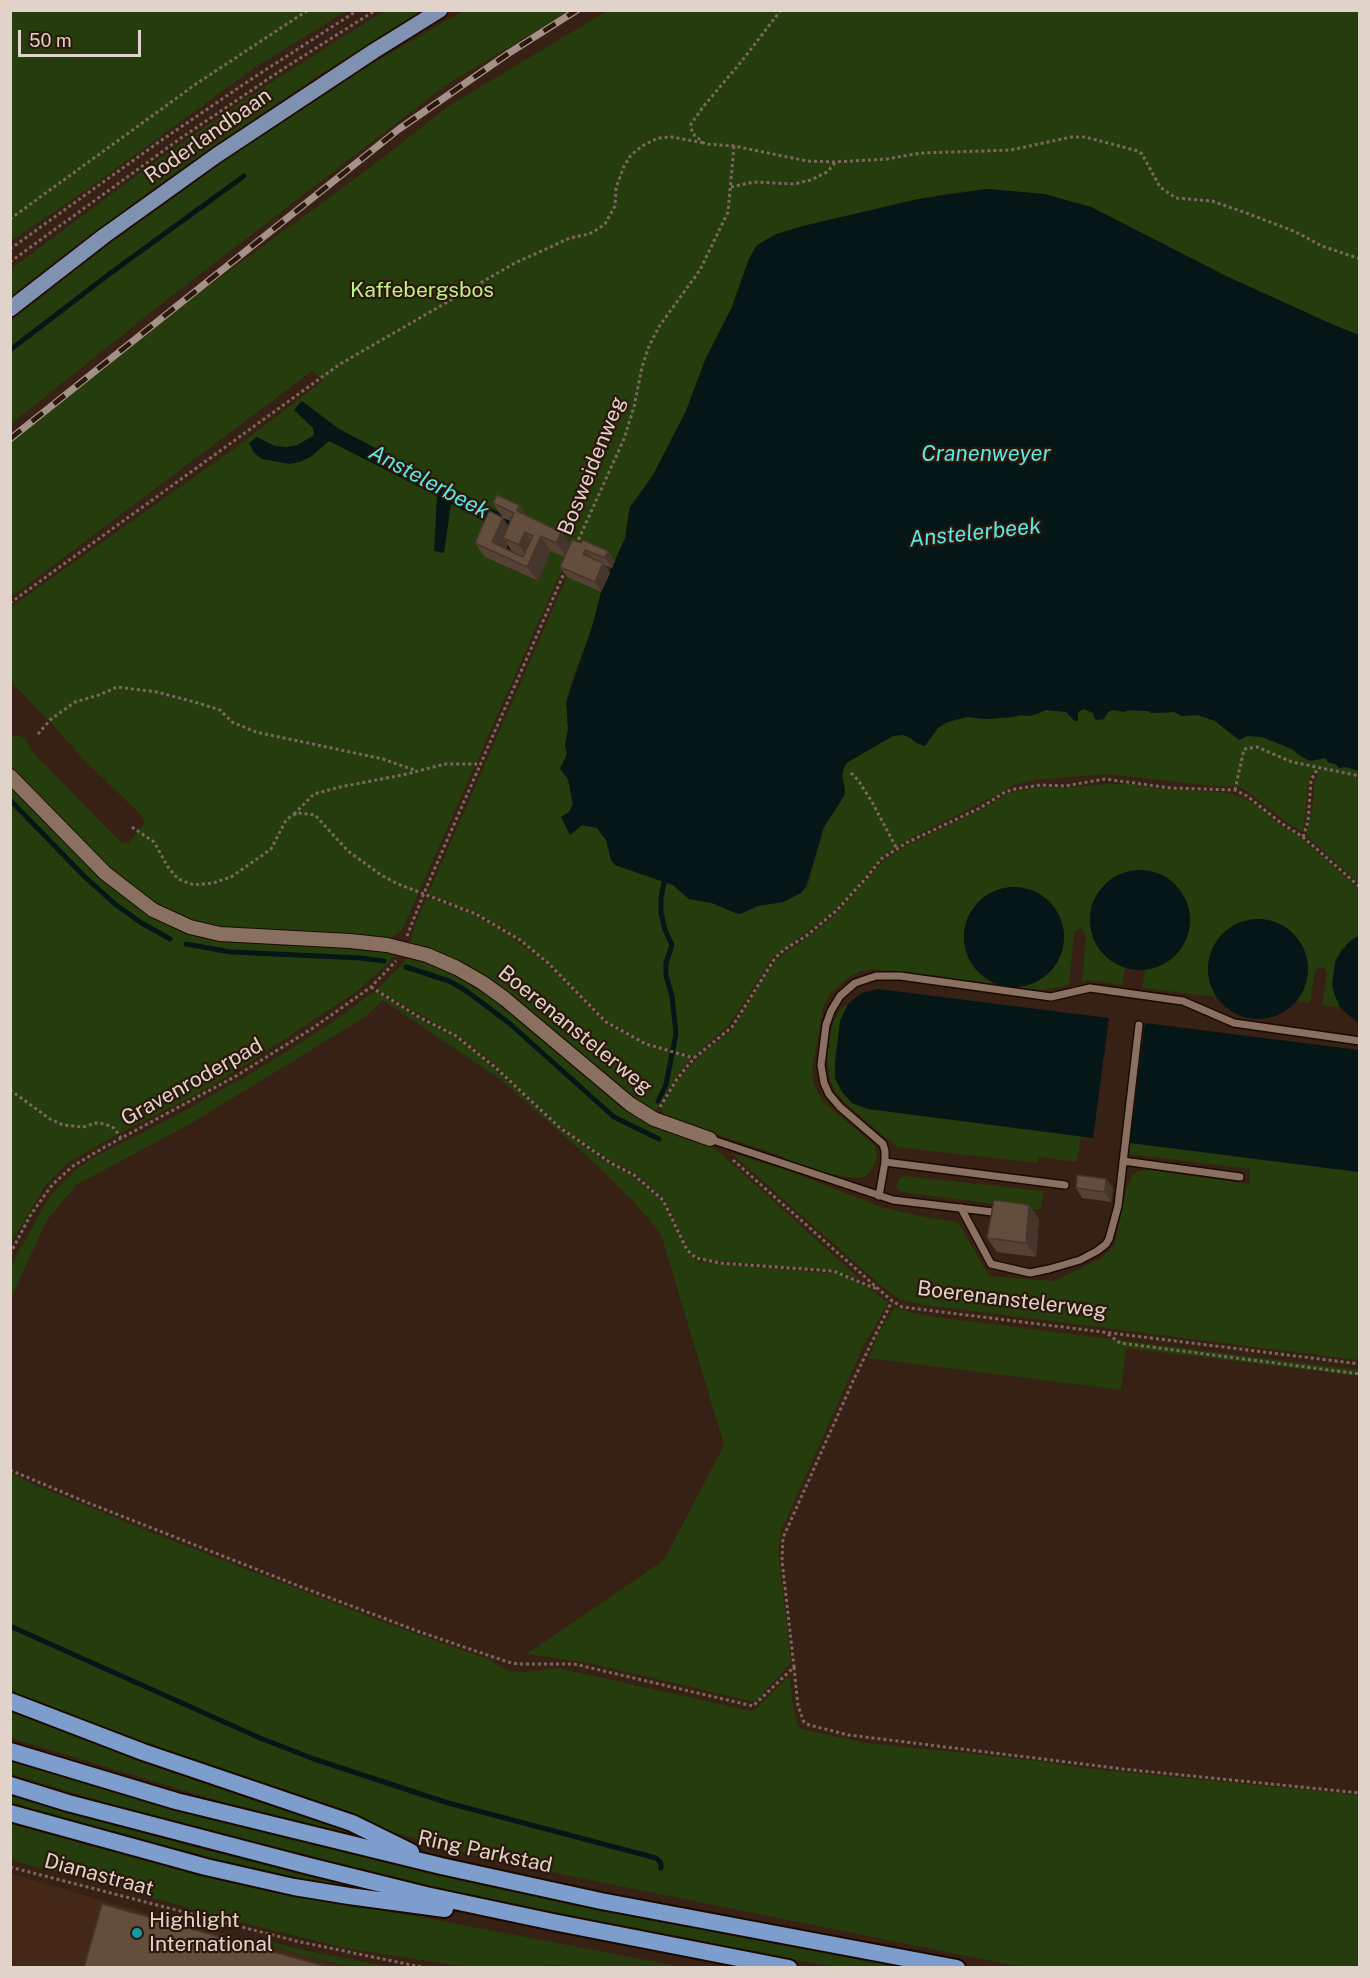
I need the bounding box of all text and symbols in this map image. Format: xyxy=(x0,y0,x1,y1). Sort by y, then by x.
scale bar xyxy=(21,18,144,56)
text: 50 m xyxy=(29,30,72,51)
street label: Roderlandbaan xyxy=(140,83,276,189)
park label: Kaffebergsbos xyxy=(350,278,494,304)
street label: Bosweidenweg xyxy=(553,393,631,539)
water label: Anstelerbeek xyxy=(364,439,494,525)
water label: Cranenweyer xyxy=(921,441,1051,467)
water label: Anstelerbeek xyxy=(908,513,1042,553)
street label: Boerenanstelerweg xyxy=(493,960,657,1100)
street label: Gravenroderpad xyxy=(117,1033,267,1131)
street label: Boerenanstelerweg xyxy=(916,1276,1108,1324)
street label: Ring Parkstad xyxy=(415,1825,555,1879)
street label: Dianastraat xyxy=(42,1848,156,1902)
place label: Highlight International xyxy=(149,1908,273,1958)
marker: Highlight International xyxy=(130,1926,144,1940)

